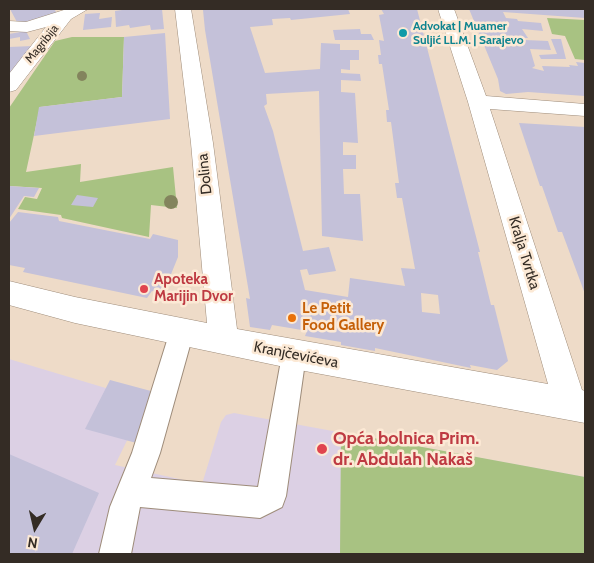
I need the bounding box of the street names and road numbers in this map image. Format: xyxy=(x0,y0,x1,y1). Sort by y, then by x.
street label: Magribija xyxy=(22,22,62,66)
street label: Dolina xyxy=(194,152,216,196)
street label: Kralja Tvrtka xyxy=(504,214,544,292)
street label: Kranjčevićeva xyxy=(252,338,340,372)

